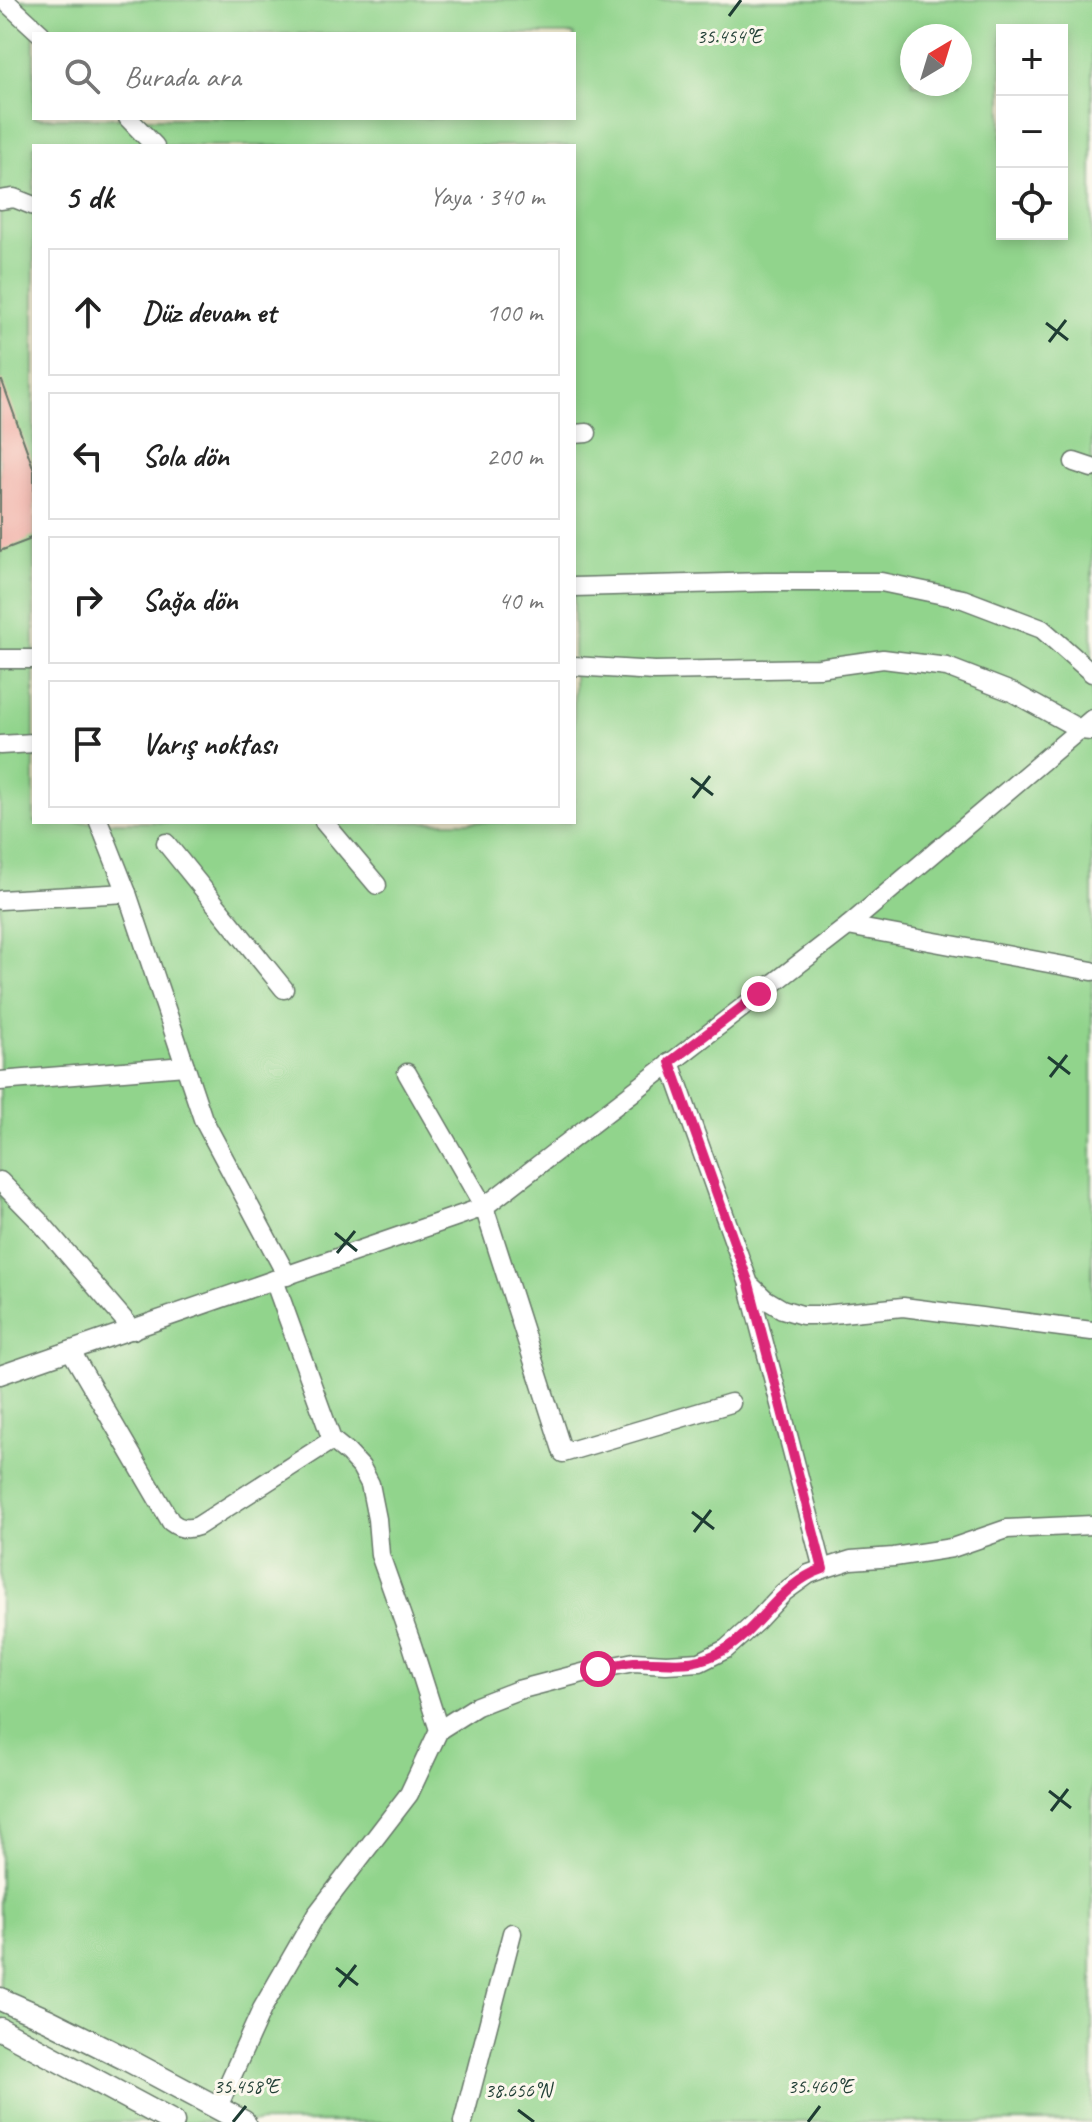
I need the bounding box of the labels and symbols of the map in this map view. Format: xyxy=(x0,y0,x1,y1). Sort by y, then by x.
text: 35.454°E xyxy=(696,24,764,49)
north arrow xyxy=(900,24,972,96)
route end xyxy=(741,976,777,1012)
route start xyxy=(580,1651,616,1687)
text: 35.458°E xyxy=(213,2074,281,2099)
text: 35.460°E xyxy=(787,2074,855,2099)
text: 38.656°N xyxy=(485,2078,554,2103)

